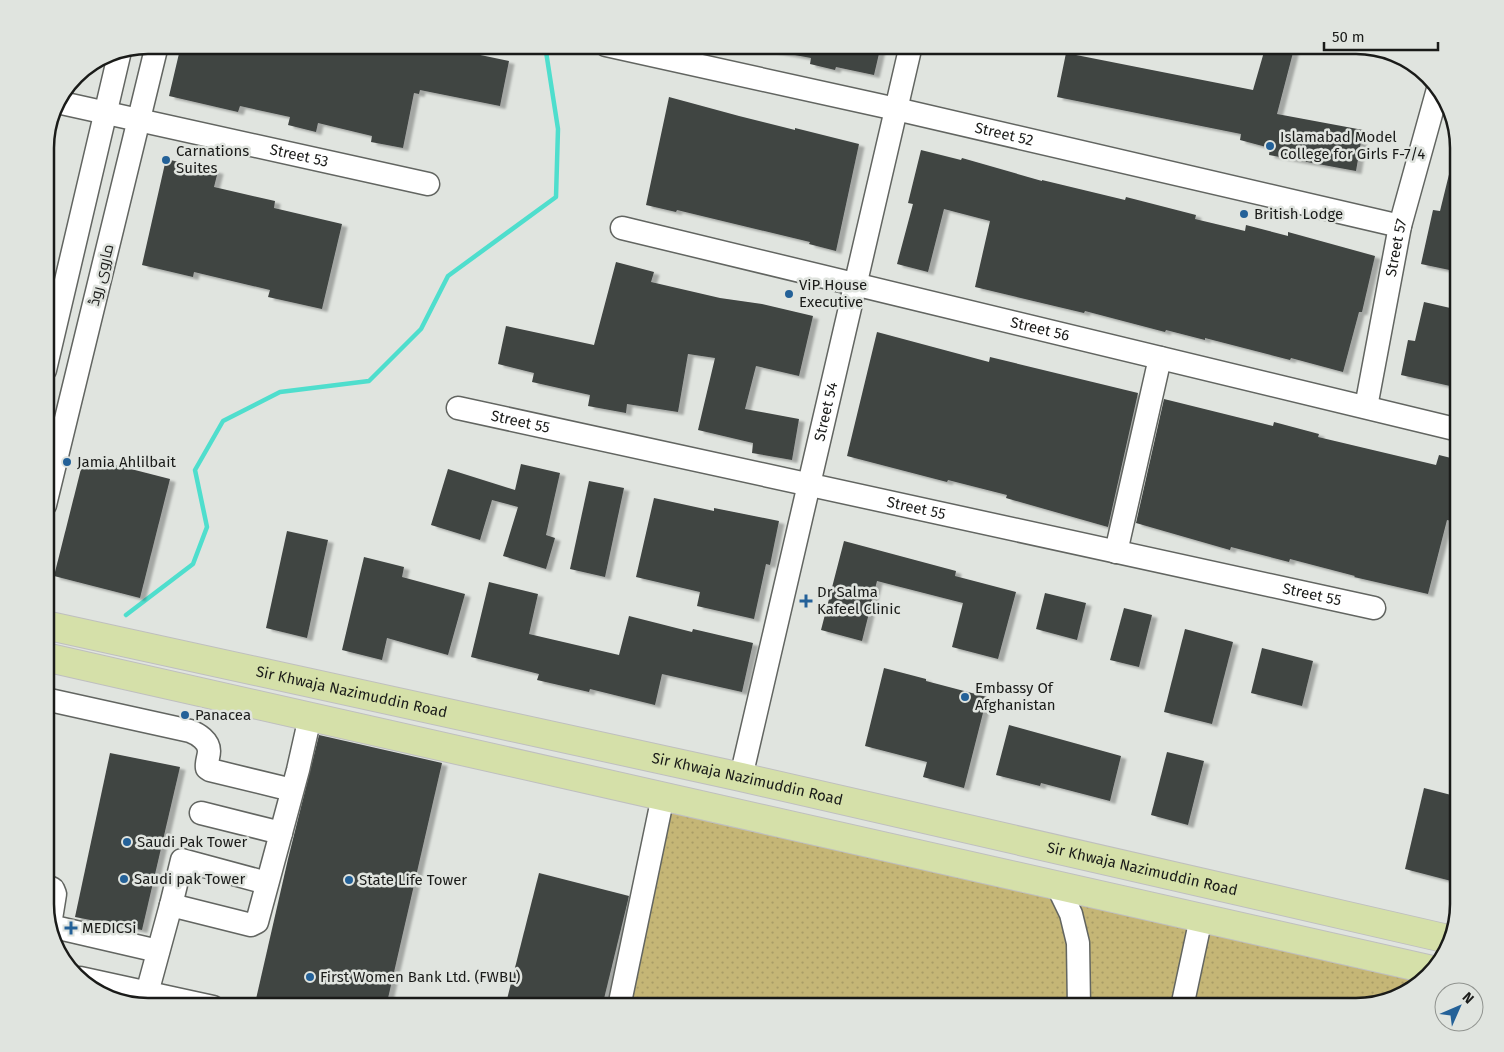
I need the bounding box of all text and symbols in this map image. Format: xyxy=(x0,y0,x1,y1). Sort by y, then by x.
scale bar xyxy=(1324,20,1438,52)
text: 50 m xyxy=(1332,28,1365,46)
street label: Street 52 xyxy=(973,119,1035,150)
place label: Islamabad Model College for Girls F-7/4 xyxy=(1280,128,1425,163)
street label: Street 53 xyxy=(268,140,330,171)
marker: Islamabad Model College for Girls F-7/4 xyxy=(1264,140,1276,152)
place label: Carnations Suites xyxy=(176,142,249,177)
marker: Carnations Suites xyxy=(160,154,172,166)
place label: British Lodge xyxy=(1254,205,1343,223)
marker: British Lodge xyxy=(1238,208,1250,220)
street label: Street 57 xyxy=(1382,216,1411,278)
street label: ماروی روڈ xyxy=(85,242,118,308)
place label: ViP House Executive xyxy=(799,276,867,311)
marker: ViP House Executive xyxy=(783,288,795,300)
street label: Street 56 xyxy=(1009,313,1071,345)
street label: Street 54 xyxy=(810,380,841,443)
street label: Street 55 xyxy=(489,406,552,437)
place label: Jamia Ahlilbait xyxy=(77,453,177,471)
marker: Jamia Ahlilbait xyxy=(61,456,73,468)
street label: Street 55 xyxy=(885,493,947,523)
street label: Street 55 xyxy=(1281,579,1343,610)
place label: Dr Salma Kafeel Clinic xyxy=(817,583,901,618)
marker: Dr Salma Kafeel Clinic xyxy=(799,594,813,608)
street label: Sir Khwaja Nazimuddin Road xyxy=(254,662,449,722)
place label: Embassy Of Afghanistan xyxy=(975,679,1056,714)
marker: Embassy Of Afghanistan xyxy=(959,691,971,703)
place label: Panacea xyxy=(195,706,251,724)
marker: Panacea xyxy=(179,709,191,721)
street label: Sir Khwaja Nazimuddin Road xyxy=(650,749,845,809)
place label: Saudi Pak Tower xyxy=(137,833,248,851)
marker: Saudi Pak Tower xyxy=(121,836,133,848)
street label: Sir Khwaja Nazimuddin Road xyxy=(1045,838,1239,900)
place label: Saudi pak Tower xyxy=(134,870,245,888)
place label: State Life Tower xyxy=(359,871,467,889)
marker: Saudi pak Tower xyxy=(118,873,130,885)
marker: State Life Tower xyxy=(343,874,355,886)
place label: MEDICSi xyxy=(82,919,136,937)
marker: MEDICSi xyxy=(64,921,78,935)
place label: First Women Bank Ltd. (FWBL) xyxy=(320,968,521,986)
marker: First Women Bank Ltd. (FWBL) xyxy=(304,971,316,983)
north arrow xyxy=(1434,982,1484,1032)
text: N xyxy=(1459,989,1477,1007)

